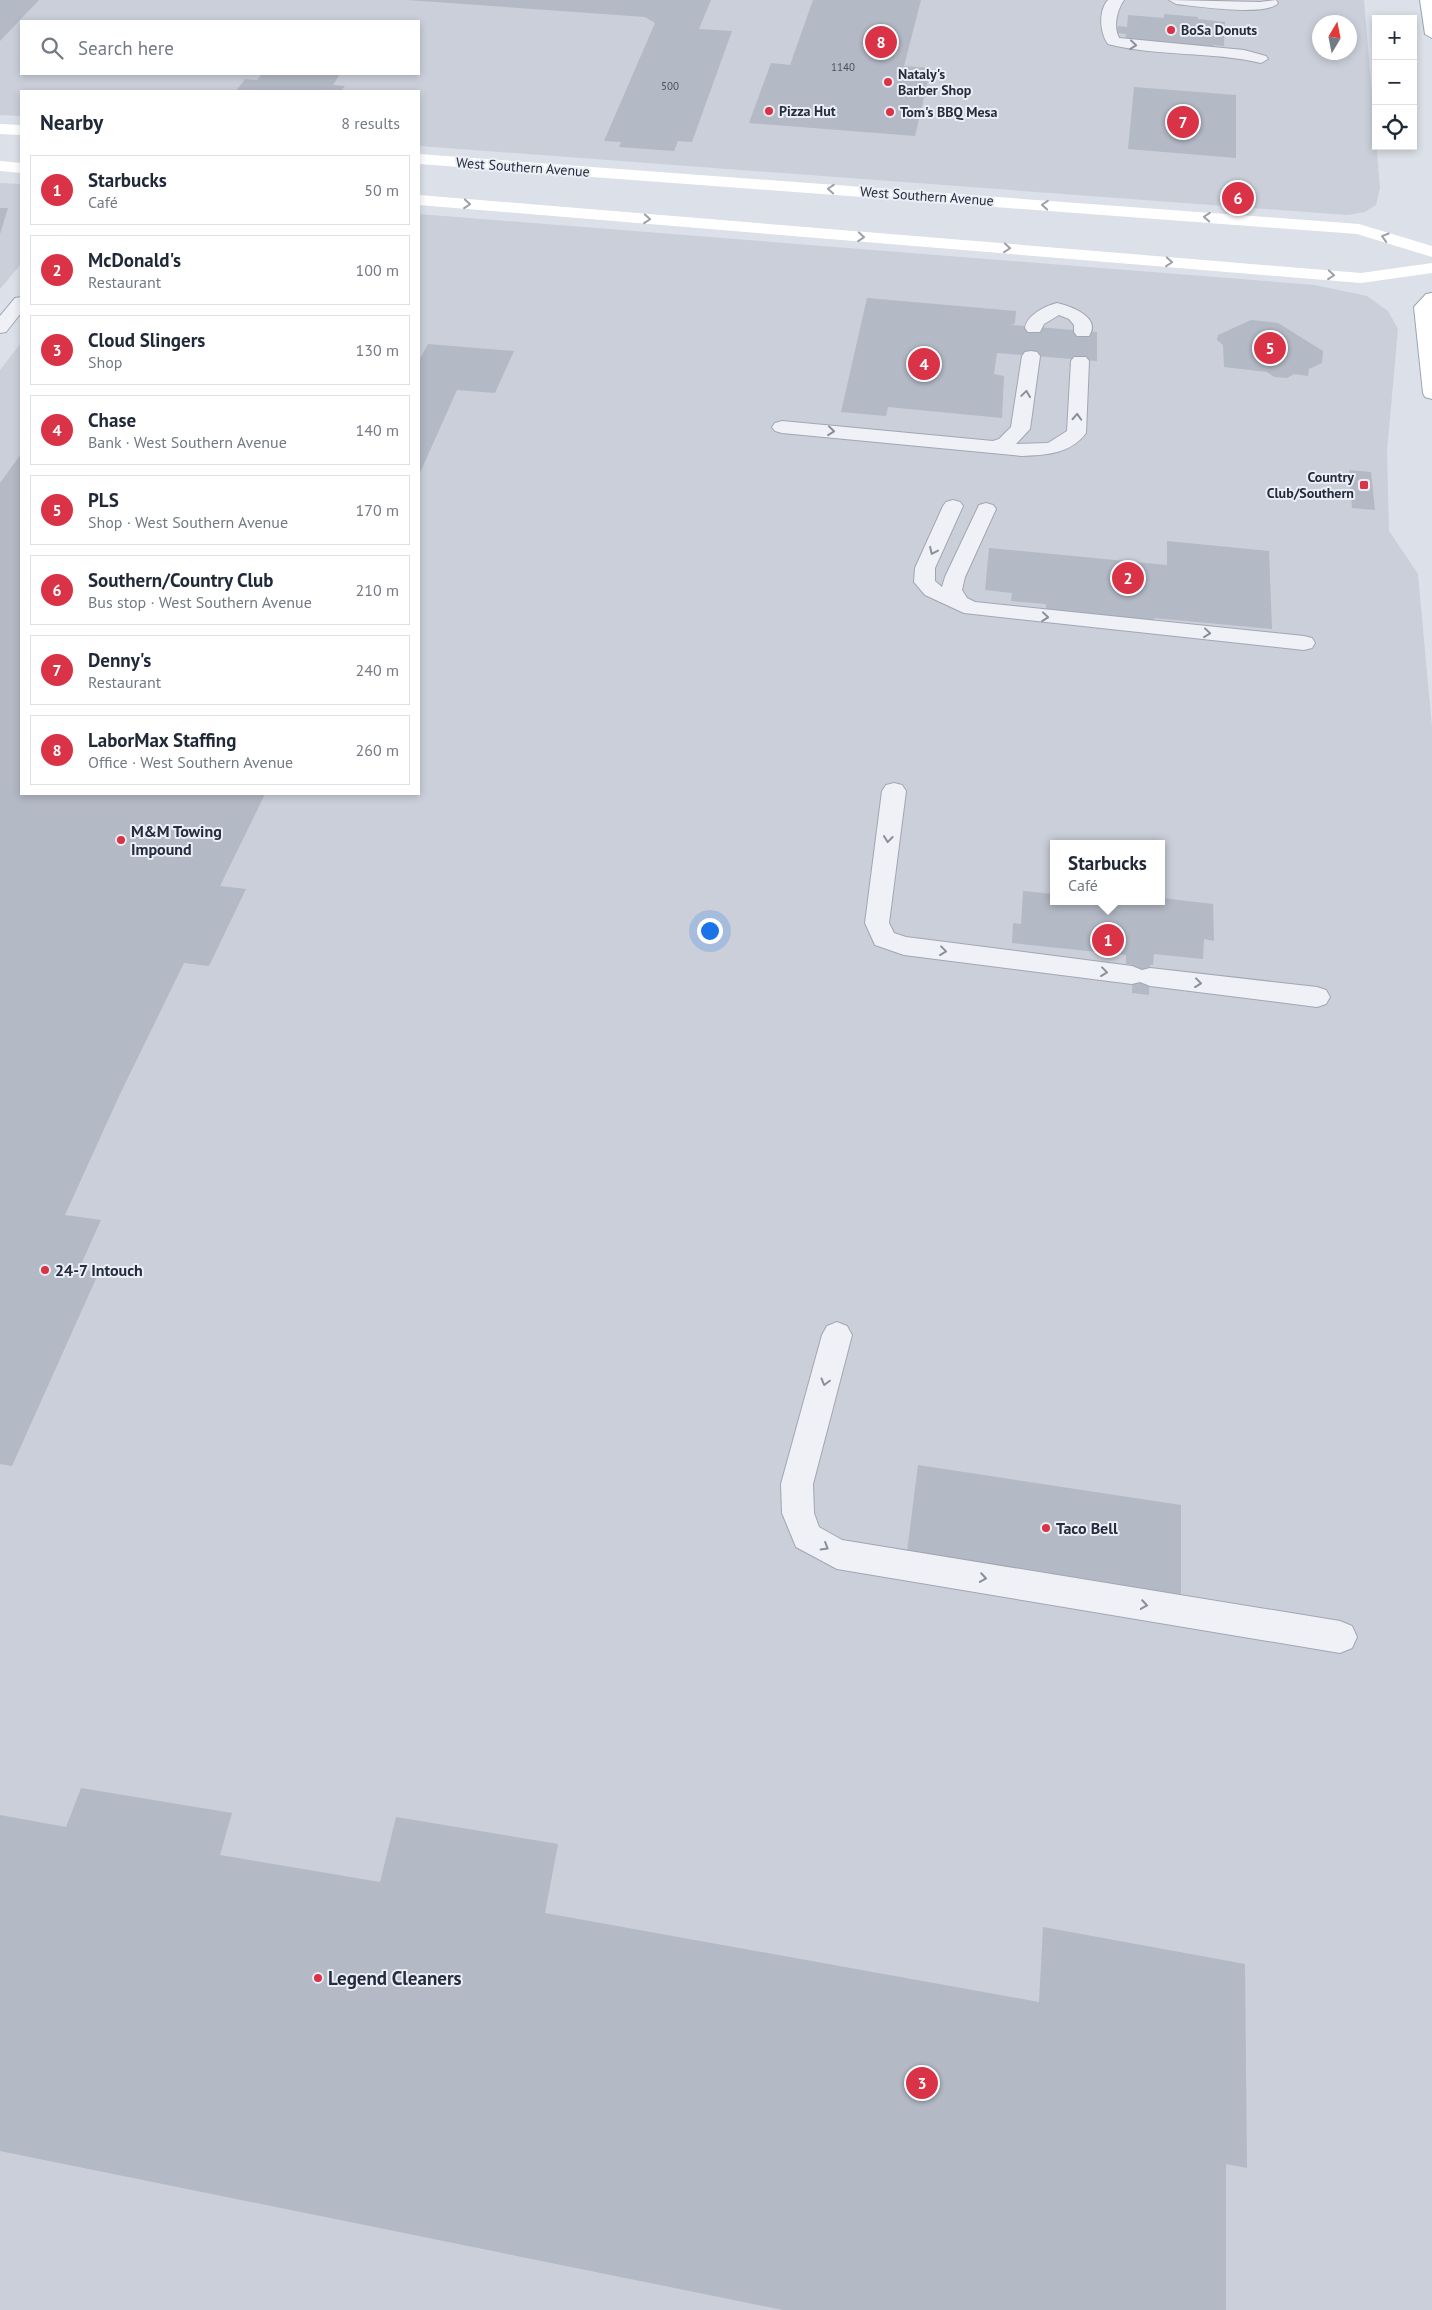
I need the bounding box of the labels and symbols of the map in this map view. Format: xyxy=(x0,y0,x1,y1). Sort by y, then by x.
north arrow xyxy=(1312,15,1357,60)
place label: BoSa Donuts xyxy=(1181,21,1257,39)
pin: 8 xyxy=(865,23,897,61)
marker: BoSa Donuts xyxy=(1165,24,1177,36)
one-way arrow xyxy=(1129,39,1137,50)
house number: 1140 xyxy=(831,60,855,74)
place label: Nataly's Barber Shop xyxy=(898,65,972,99)
marker: Nataly's Barber Shop xyxy=(882,76,894,88)
house number: 500 xyxy=(661,79,679,93)
place label: Pizza Hut xyxy=(779,102,836,120)
place label: Tom's BBQ Mesa xyxy=(900,103,997,121)
pin: 7 xyxy=(1167,103,1199,141)
marker: Pizza Hut xyxy=(763,105,775,117)
marker: Tom's BBQ Mesa xyxy=(884,106,896,118)
street label: West Southern Avenue xyxy=(456,153,590,181)
pin: 6 xyxy=(1222,179,1254,217)
street label: West Southern Avenue xyxy=(860,182,994,210)
one-way arrow xyxy=(826,184,834,195)
one-way arrow xyxy=(464,198,472,209)
one-way arrow xyxy=(1041,200,1049,211)
one-way arrow xyxy=(1203,212,1211,223)
one-way arrow xyxy=(643,213,651,224)
one-way arrow xyxy=(858,231,866,242)
one-way arrow xyxy=(1382,233,1390,243)
one-way arrow xyxy=(1003,243,1011,254)
one-way arrow xyxy=(1165,256,1173,267)
one-way arrow xyxy=(1327,270,1335,281)
pin: 5 xyxy=(1254,329,1286,367)
pin: 4 xyxy=(908,345,940,383)
one-way arrow xyxy=(1020,390,1030,398)
one-way arrow xyxy=(1072,413,1083,421)
one-way arrow xyxy=(827,425,835,436)
place label: Country Club/Southern xyxy=(1267,468,1354,502)
marker: Country Club/Southern xyxy=(1358,479,1370,491)
one-way arrow xyxy=(929,546,940,555)
pin: 2 xyxy=(1112,559,1144,597)
one-way arrow xyxy=(1042,611,1050,622)
one-way arrow xyxy=(1203,627,1211,638)
place label: M&M Towing Impound xyxy=(131,821,222,859)
marker: M&M Towing Impound xyxy=(115,834,127,846)
one-way arrow xyxy=(883,835,894,843)
your location xyxy=(697,918,723,944)
pin: 1 xyxy=(1092,921,1124,959)
one-way arrow xyxy=(939,945,947,956)
one-way arrow xyxy=(1100,966,1108,976)
one-way arrow xyxy=(1195,977,1203,988)
place label: 24-7 Intouch xyxy=(55,1260,143,1280)
marker: 24-7 Intouch xyxy=(39,1264,51,1276)
one-way arrow xyxy=(820,1378,830,1386)
place label: Taco Bell xyxy=(1056,1518,1118,1538)
marker: Taco Bell xyxy=(1040,1522,1052,1534)
one-way arrow xyxy=(819,1541,828,1551)
one-way arrow xyxy=(979,1573,988,1583)
one-way arrow xyxy=(1139,1599,1148,1609)
place label: Legend Cleaners xyxy=(328,1966,462,1990)
marker: Legend Cleaners xyxy=(312,1972,324,1984)
pin: 3 xyxy=(906,2064,938,2102)

